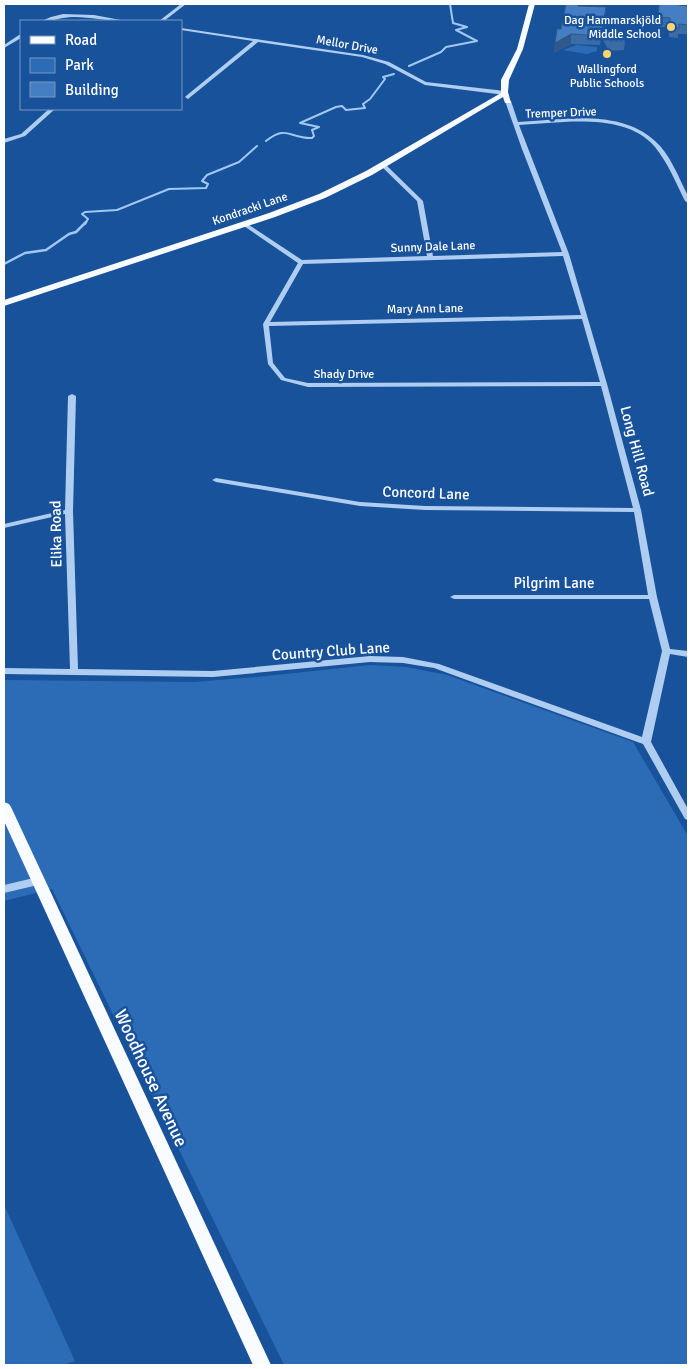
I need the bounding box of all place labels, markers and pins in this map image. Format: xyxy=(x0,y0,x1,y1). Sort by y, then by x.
place label: Dag Hammarskjöld Middle School xyxy=(564,13,661,42)
marker: Dag Hammarskjöld Middle School xyxy=(665,21,677,33)
marker: Wallingford Public Schools xyxy=(601,48,613,60)
place label: Wallingford Public Schools xyxy=(570,62,644,91)

